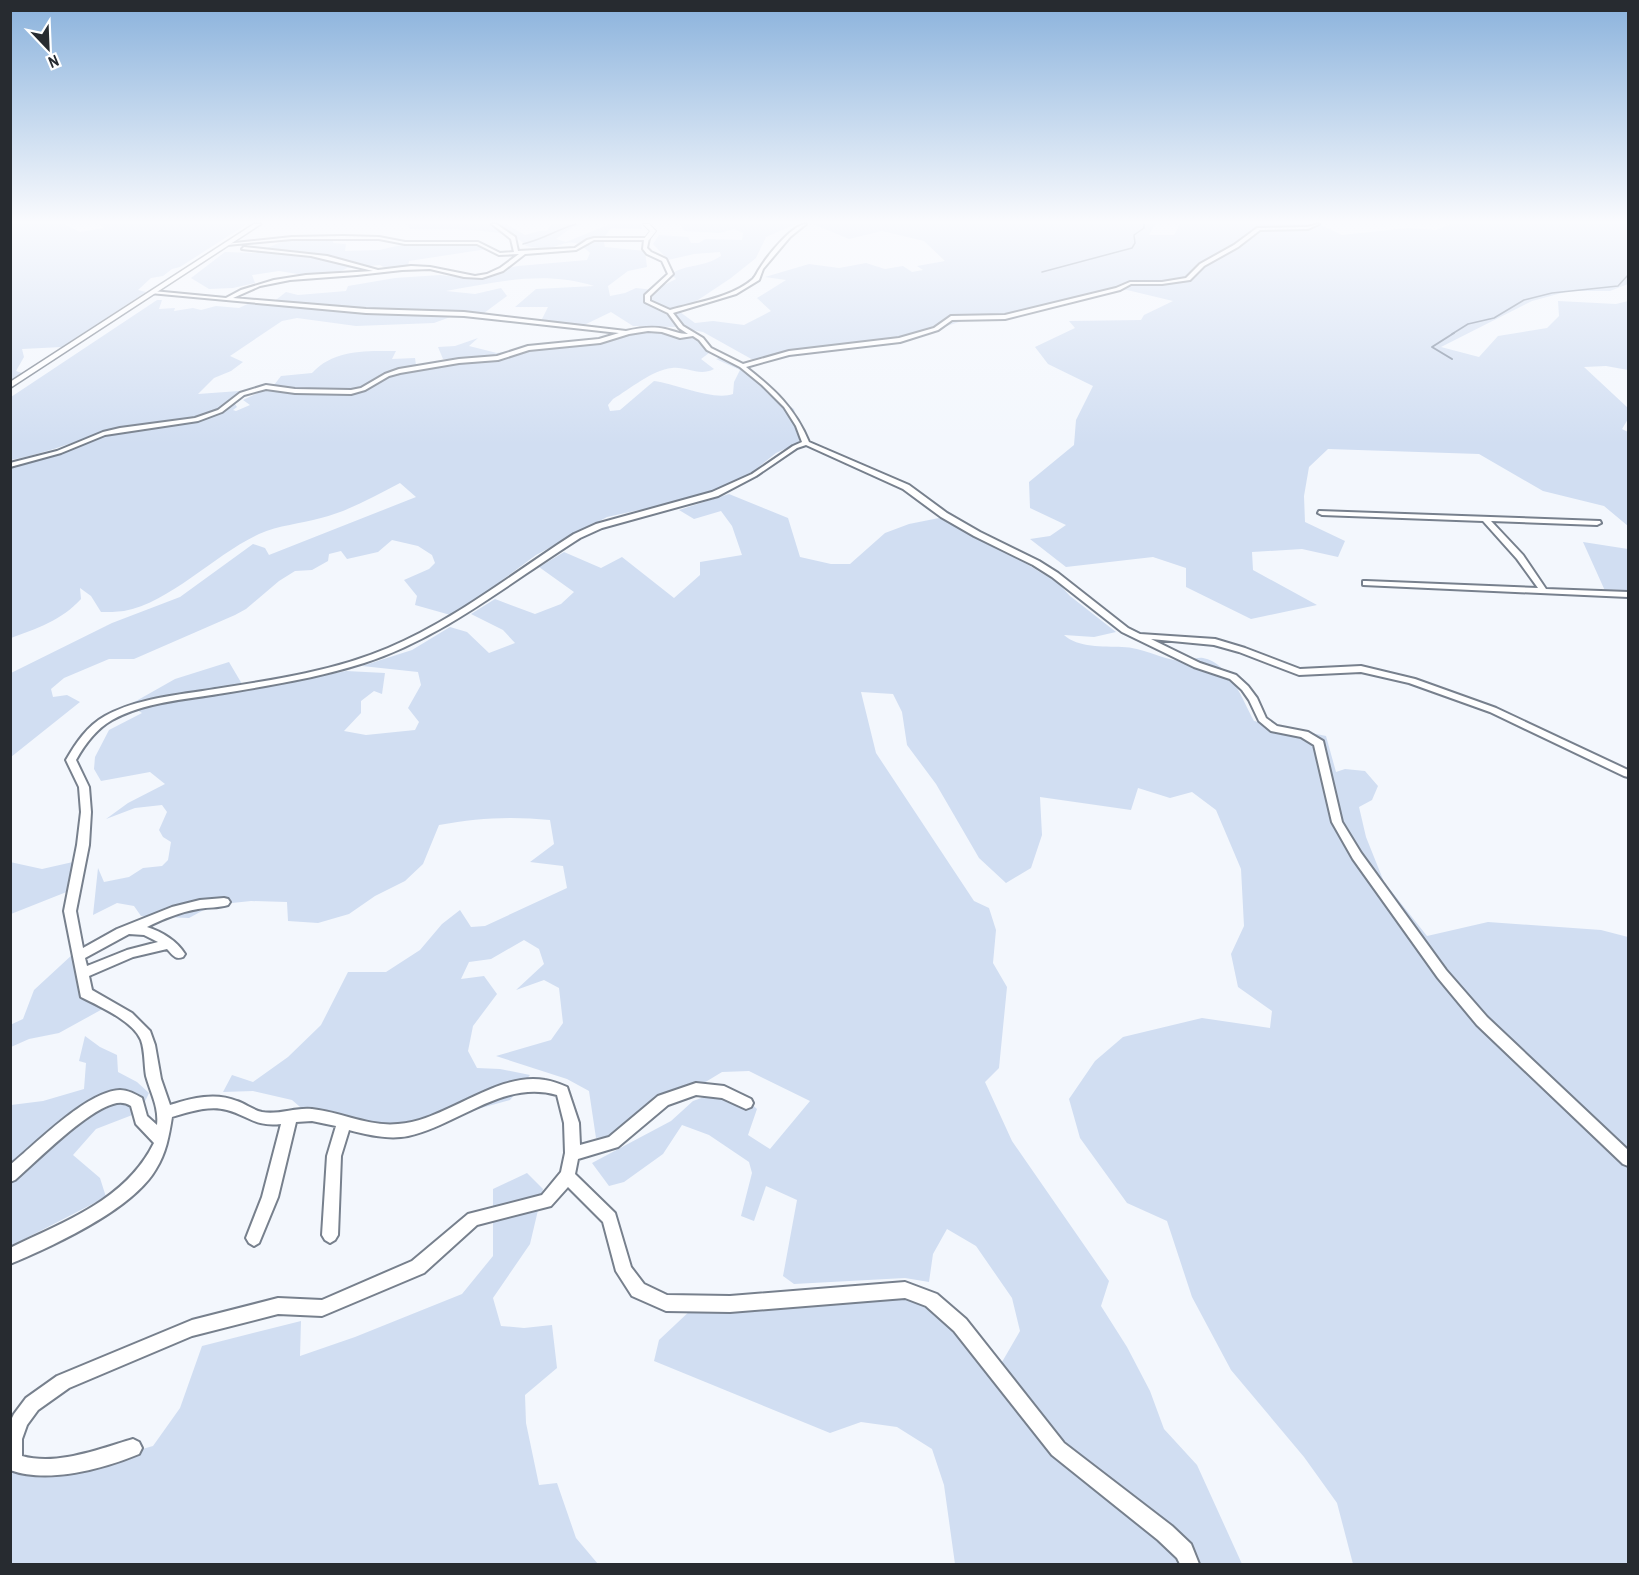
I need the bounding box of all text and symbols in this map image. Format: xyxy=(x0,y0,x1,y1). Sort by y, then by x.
north arrow xyxy=(18,18,78,78)
text: N xyxy=(45,50,63,74)

